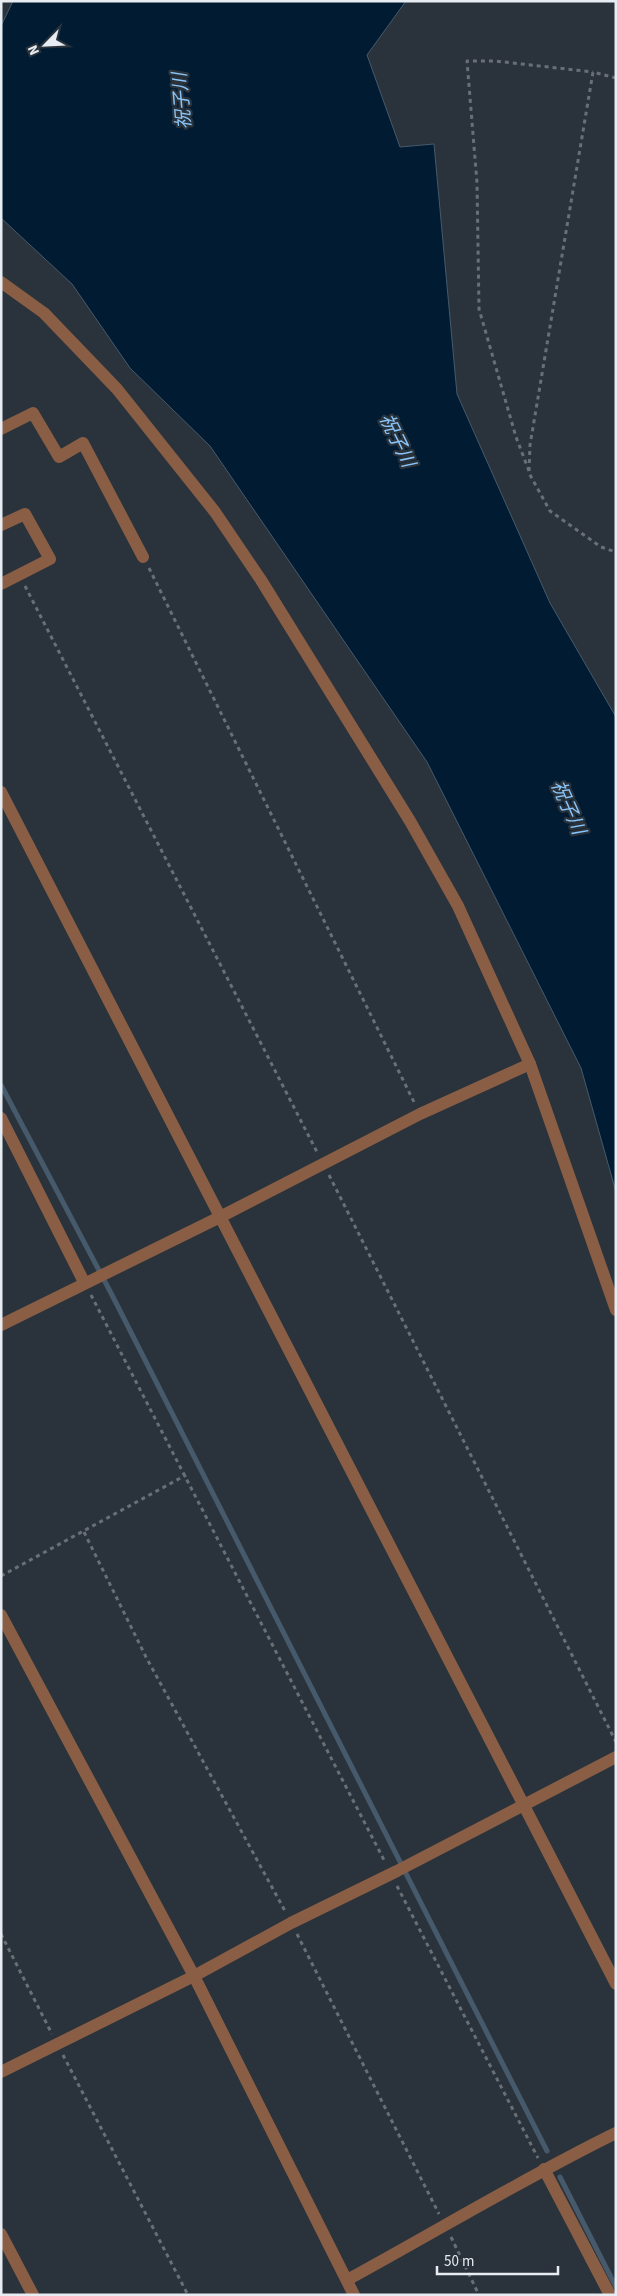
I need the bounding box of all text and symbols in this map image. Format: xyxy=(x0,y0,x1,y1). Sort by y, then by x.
north arrow xyxy=(20,20,70,70)
text: N xyxy=(23,42,45,58)
water label: 祝子川 xyxy=(166,69,198,130)
water label: 祝子川 xyxy=(372,409,422,474)
water label: 祝子川 xyxy=(544,776,592,841)
scale bar xyxy=(437,2244,558,2276)
text: 50 m xyxy=(444,2251,474,2272)

